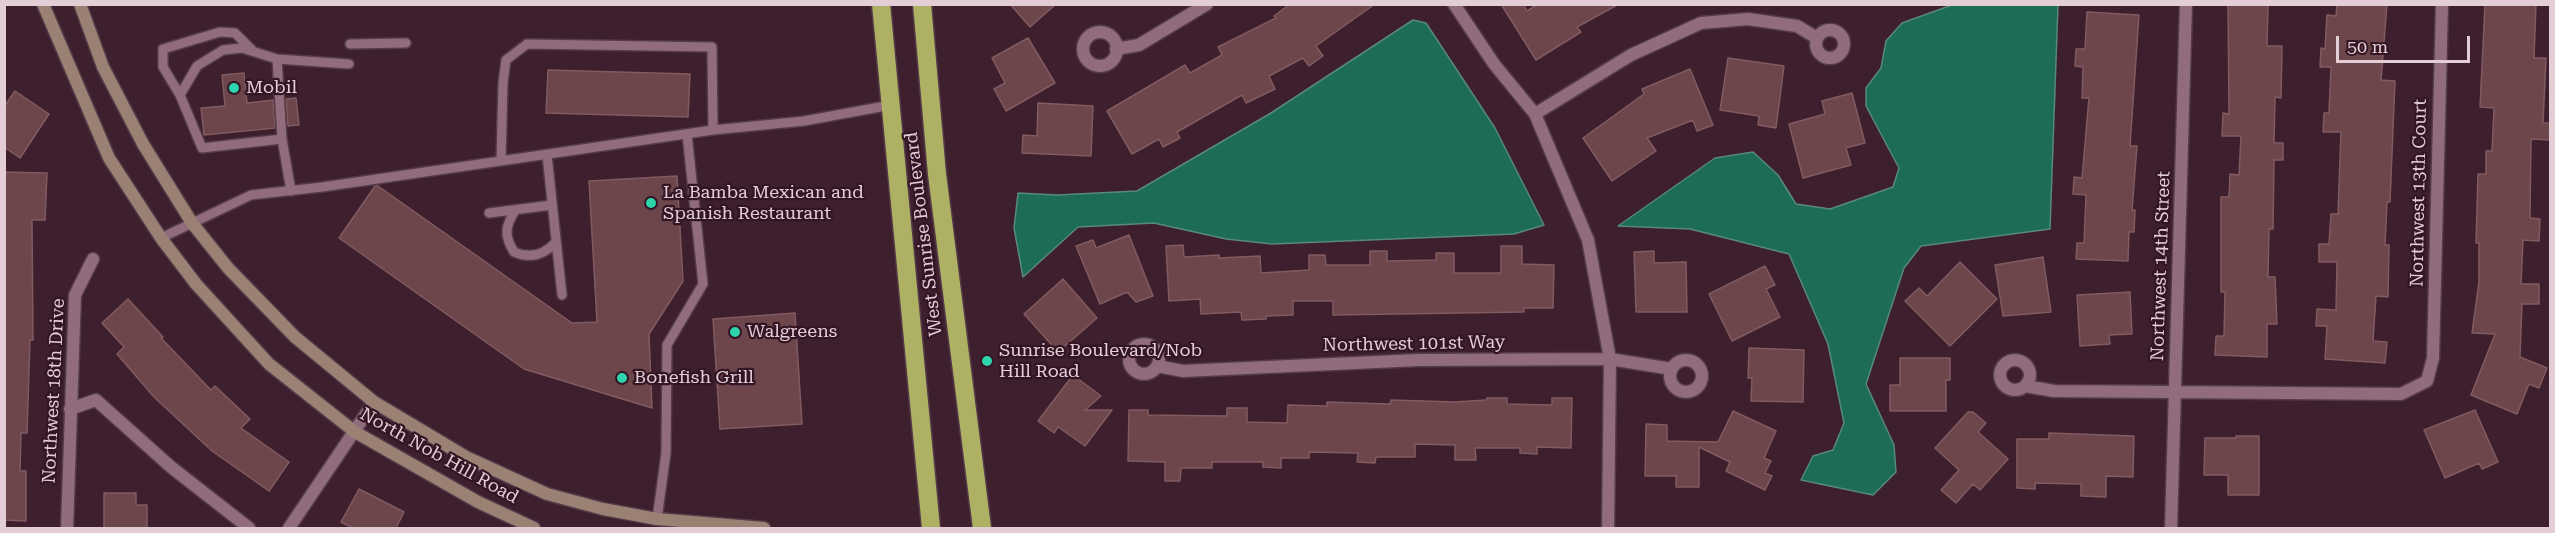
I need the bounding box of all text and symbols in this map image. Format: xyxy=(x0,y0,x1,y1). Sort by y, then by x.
scale bar xyxy=(2339,24,2472,62)
text: 50 m xyxy=(2347,36,2388,57)
place label: Mobil xyxy=(246,77,297,99)
marker: Mobil xyxy=(227,81,241,95)
street label: Northwest 13th Court xyxy=(2407,99,2431,287)
street label: West Sunrise Boulevard xyxy=(901,131,947,337)
street label: Northwest 14th Street xyxy=(2147,171,2175,361)
place label: La Bamba Mexican and Spanish Restaurant xyxy=(663,182,864,224)
marker: La Bamba Mexican and Spanish Restaurant xyxy=(644,196,658,210)
street label: Northwest 18th Drive xyxy=(38,298,70,484)
place label: Walgreens xyxy=(747,321,837,343)
marker: Walgreens xyxy=(728,325,742,339)
street label: Northwest 101st Way xyxy=(1322,332,1506,356)
place label: Sunrise Boulevard/Nob Hill Road xyxy=(999,340,1202,382)
marker: Sunrise Boulevard/Nob Hill Road xyxy=(980,354,994,368)
place label: Bonefish Grill xyxy=(634,367,754,389)
marker: Bonefish Grill xyxy=(615,371,629,385)
street label: North Nob Hill Road xyxy=(356,403,522,509)

